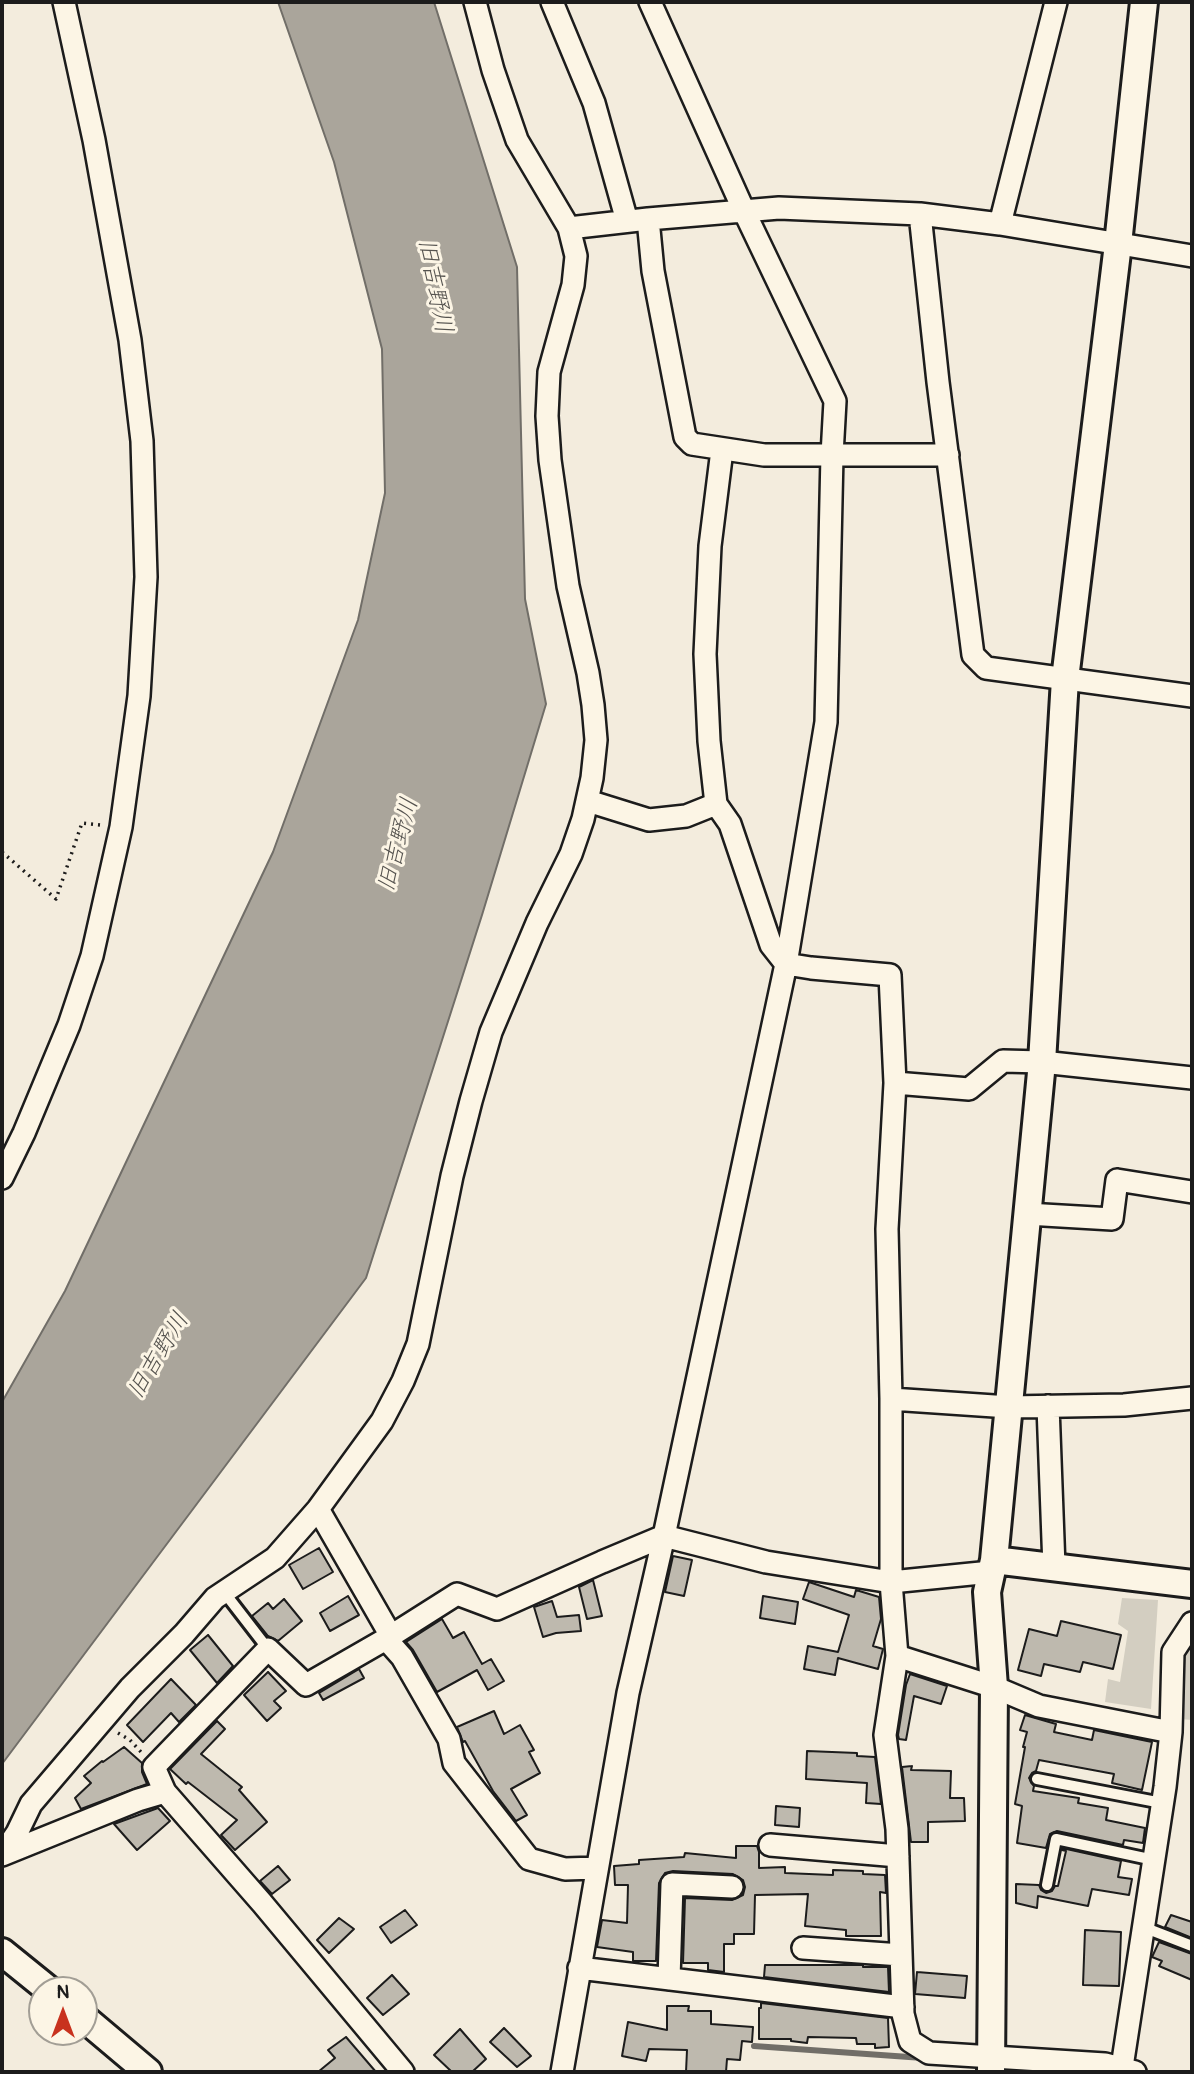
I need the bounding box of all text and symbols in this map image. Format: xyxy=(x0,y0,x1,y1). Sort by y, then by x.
water label: 旧吉野川 xyxy=(411,236,457,336)
water label: 旧吉野川 xyxy=(373,795,425,895)
water label: 旧吉野川 xyxy=(122,1307,196,1405)
north arrow xyxy=(28,1976,98,2046)
text: N xyxy=(57,1980,69,2004)

